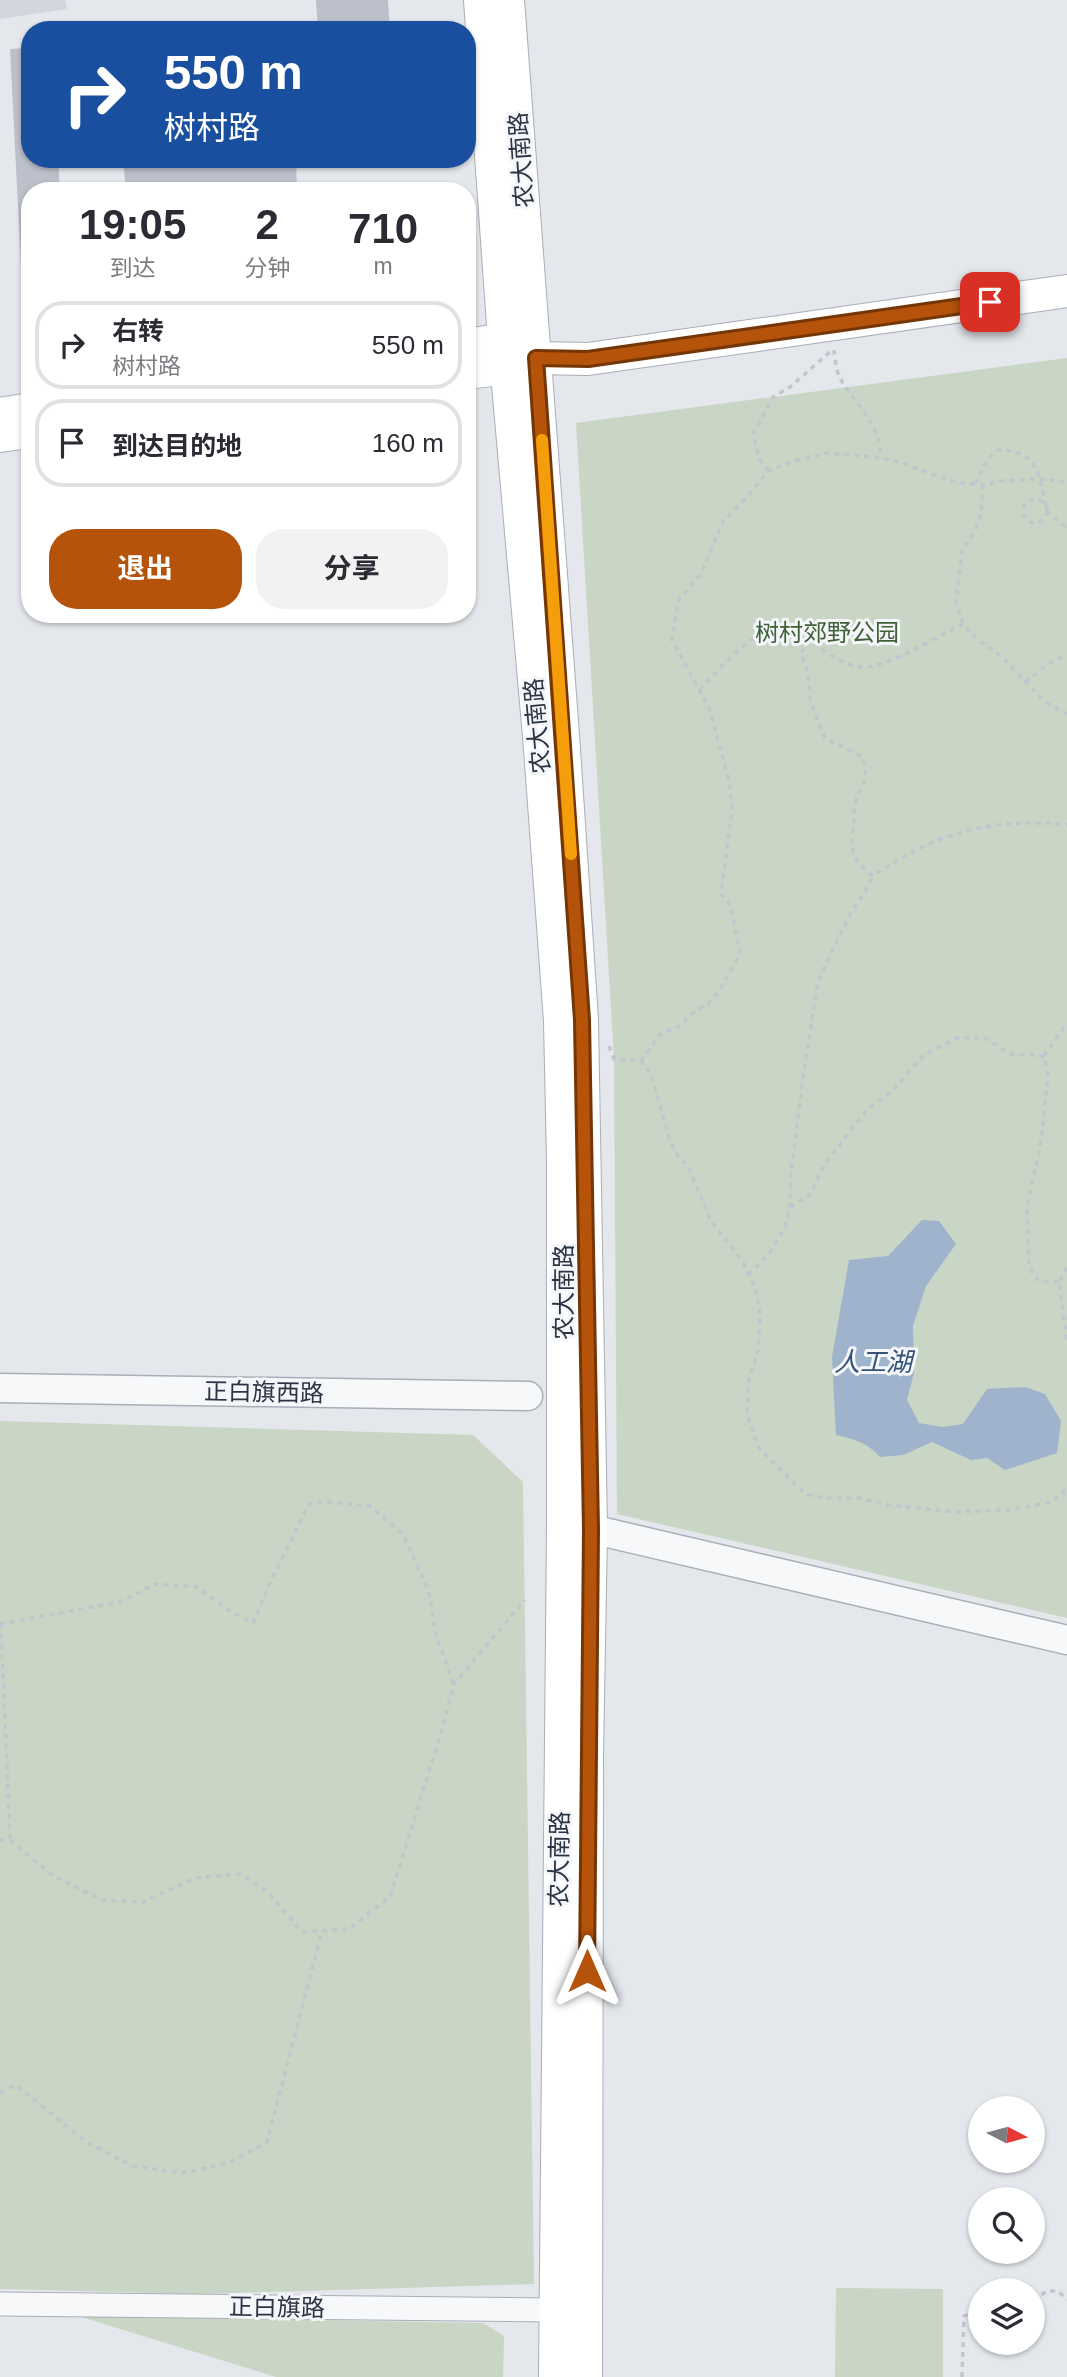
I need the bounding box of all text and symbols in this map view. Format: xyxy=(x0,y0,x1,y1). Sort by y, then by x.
text: 550 m xyxy=(164,45,303,99)
icon: right xyxy=(49,49,140,140)
text: 树村路 xyxy=(164,110,260,146)
street label: 农大南路 xyxy=(504,111,538,209)
text: 19:05 xyxy=(79,201,186,248)
text: 2 xyxy=(255,201,279,248)
text: 710 xyxy=(348,205,418,252)
text: m xyxy=(374,253,393,279)
text: 到达 xyxy=(110,255,156,281)
text: 分钟 xyxy=(244,255,290,281)
pin xyxy=(960,272,1020,332)
icon: arrive xyxy=(971,283,1009,321)
text: 右转 xyxy=(112,316,164,346)
icon: right xyxy=(53,326,91,364)
text: 550 m xyxy=(372,330,444,360)
text: 树村路 xyxy=(112,353,181,379)
icon: arrive xyxy=(53,424,91,462)
text: 160 m xyxy=(372,428,444,458)
text: 到达目的地 xyxy=(112,431,242,461)
button: 退出 xyxy=(49,529,242,609)
button: 分享 xyxy=(256,529,448,609)
park label: 树村郊野公园 xyxy=(755,619,899,646)
street label: 农大南路 xyxy=(519,677,555,775)
street label: 农大南路 xyxy=(550,1244,577,1340)
water label: 人工湖 xyxy=(834,1347,916,1377)
street label: 正白旗西路 xyxy=(204,1377,324,1407)
street label: 农大南路 xyxy=(545,1811,573,1907)
position arrow xyxy=(550,1934,624,2008)
north arrow xyxy=(968,2096,1045,2174)
map controls xyxy=(968,2096,1045,2355)
button: search xyxy=(968,2187,1045,2264)
button: layers xyxy=(968,2278,1045,2355)
street label: 正白旗路 xyxy=(229,2293,325,2321)

